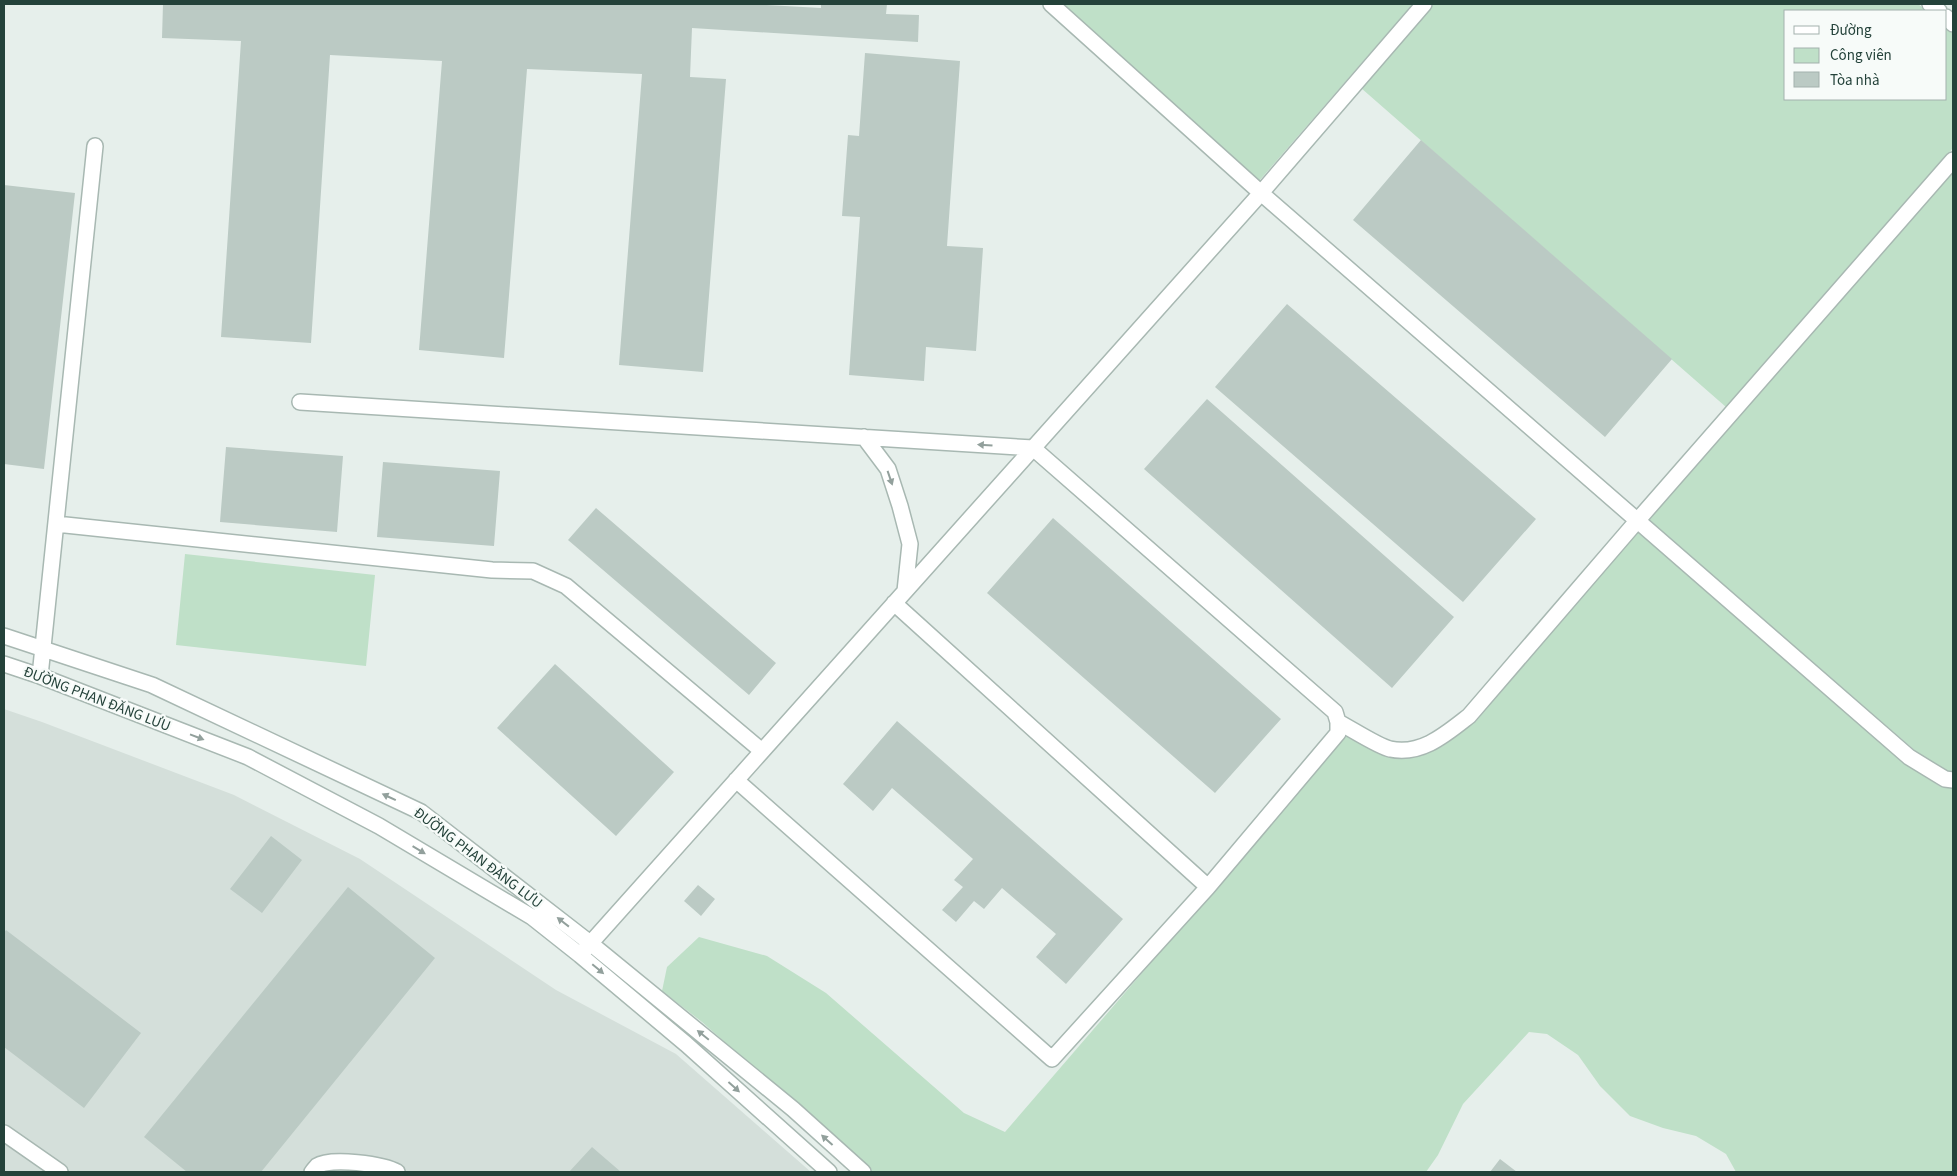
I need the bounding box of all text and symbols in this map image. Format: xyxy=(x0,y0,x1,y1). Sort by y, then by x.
legend xyxy=(1784,10,1947,100)
text: Đường xyxy=(1830,20,1872,41)
text: Công viên xyxy=(1830,45,1892,66)
text: Tòa nhà xyxy=(1830,70,1879,91)
one-way arrow xyxy=(976,440,992,448)
one-way arrow xyxy=(887,470,894,485)
street label: ĐƯỜNG PHAN ĐĂNG LƯU xyxy=(20,661,174,737)
one-way arrow xyxy=(189,734,204,741)
one-way arrow xyxy=(382,793,396,801)
street label: ĐƯỜNG PHAN ĐĂNG LƯU xyxy=(409,803,547,913)
one-way arrow xyxy=(413,845,426,854)
one-way arrow xyxy=(557,916,570,927)
one-way arrow xyxy=(591,964,604,975)
one-way arrow xyxy=(696,1030,709,1041)
one-way arrow xyxy=(727,1081,739,1093)
one-way arrow xyxy=(821,1135,833,1146)

